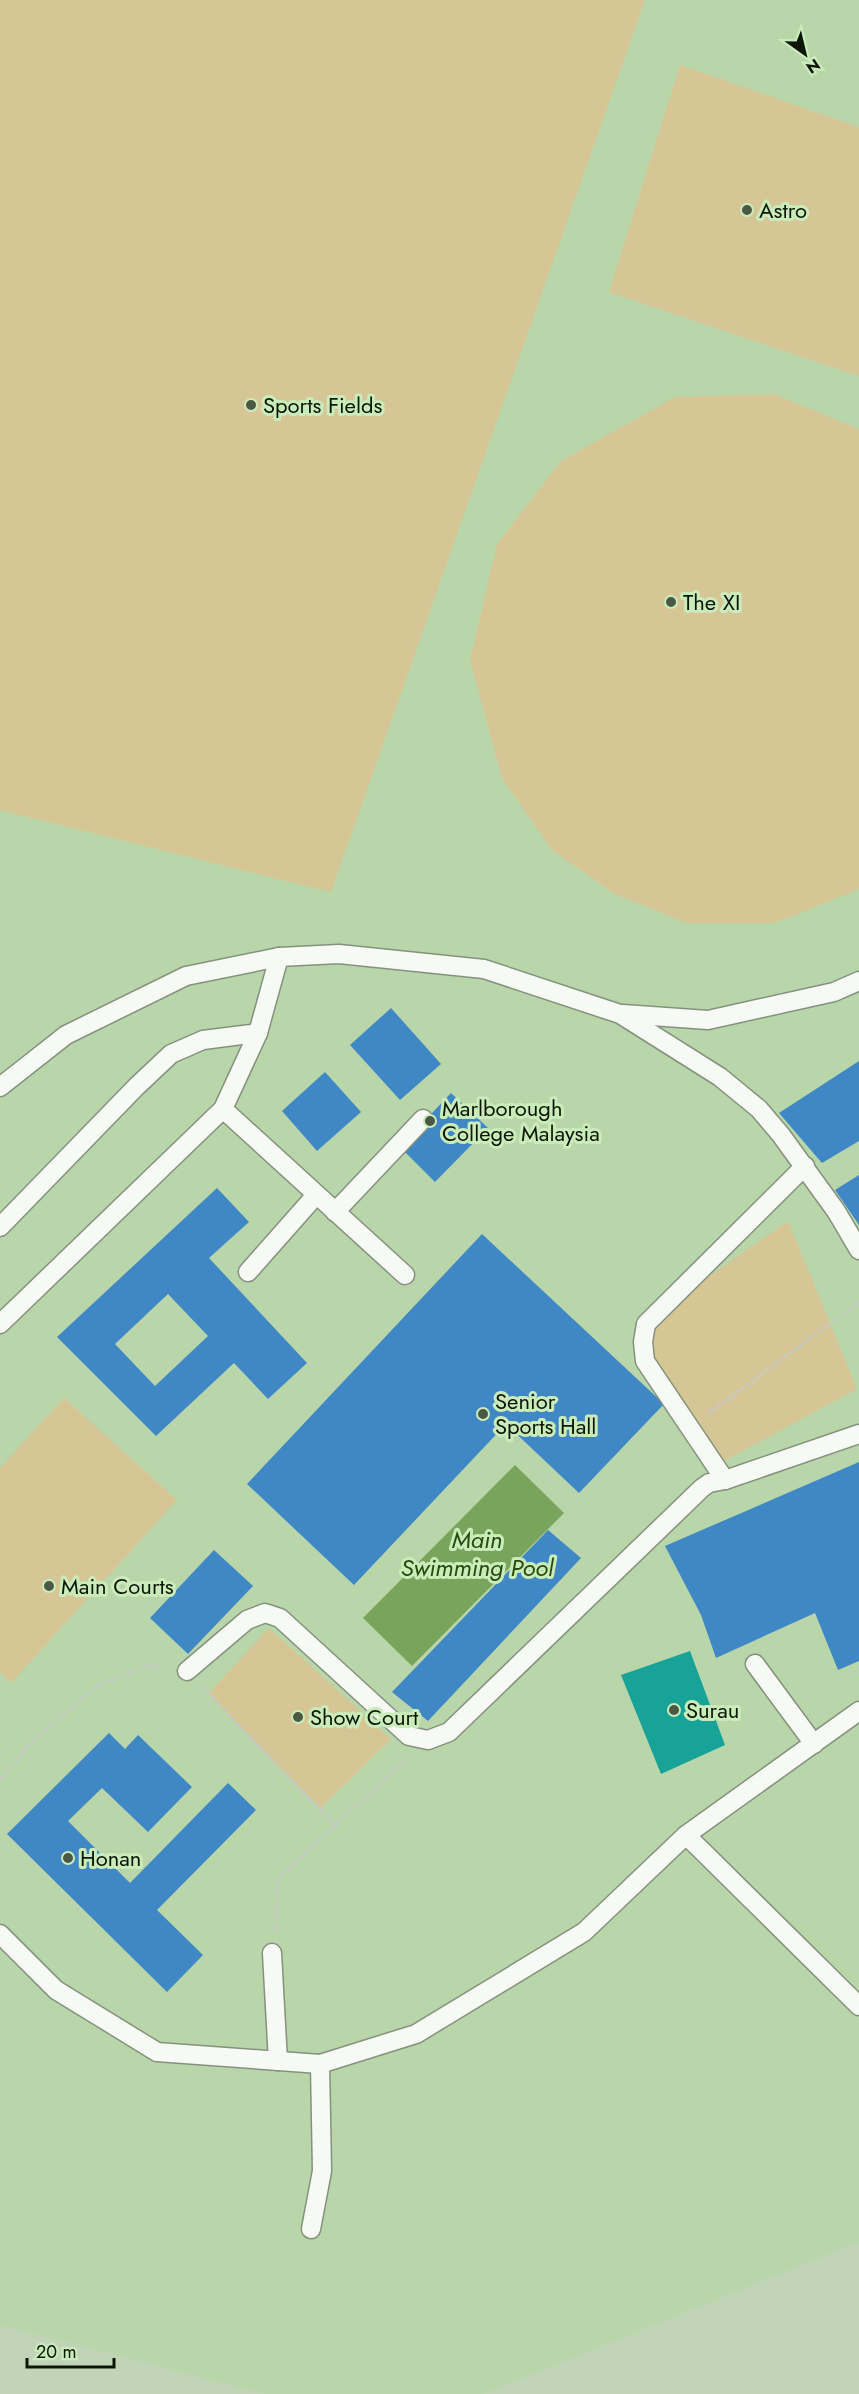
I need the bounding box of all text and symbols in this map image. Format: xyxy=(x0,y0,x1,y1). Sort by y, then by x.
north arrow xyxy=(775,24,835,84)
text: N xyxy=(801,53,825,79)
place label: Astro xyxy=(759,194,807,226)
marker: Astro xyxy=(740,203,754,217)
place label: Sports Fields xyxy=(263,389,383,421)
marker: Sports Fields xyxy=(244,398,258,412)
place label: The XI xyxy=(683,586,740,618)
marker: The XI xyxy=(664,595,678,609)
place label: Marlborough College Malaysia xyxy=(442,1092,600,1149)
marker: Marlborough College Malaysia xyxy=(423,1114,437,1128)
place label: Senior Sports Hall xyxy=(495,1385,596,1442)
marker: Senior Sports Hall xyxy=(476,1407,490,1421)
water label: Main Swimming Pool xyxy=(401,1522,555,1585)
place label: Main Courts xyxy=(61,1570,174,1602)
marker: Main Courts xyxy=(42,1579,56,1593)
place label: Surau xyxy=(686,1694,739,1726)
place label: Show Court xyxy=(310,1701,419,1733)
marker: Surau xyxy=(667,1703,681,1717)
marker: Show Court xyxy=(291,1710,305,1724)
place label: Honan xyxy=(80,1842,141,1874)
marker: Honan xyxy=(61,1851,75,1865)
scale bar xyxy=(27,2331,114,2369)
text: 20 m xyxy=(36,2339,76,2365)

